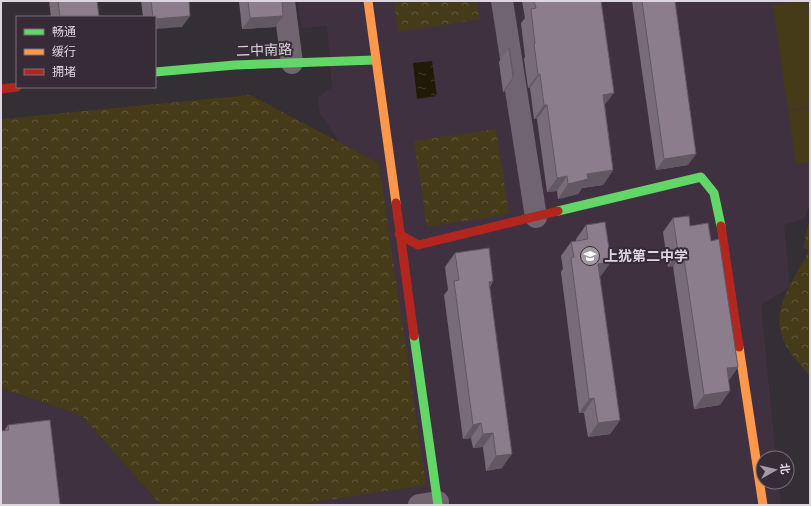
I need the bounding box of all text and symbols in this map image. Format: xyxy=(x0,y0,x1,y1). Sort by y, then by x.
legend xyxy=(16,16,156,88)
text: 畅通 xyxy=(52,23,76,41)
street label: 二中南路 xyxy=(236,39,292,61)
text: 缓行 xyxy=(52,43,76,61)
text: 拥堵 xyxy=(52,63,76,81)
school or university icon: 上犹第二中学 xyxy=(579,245,601,267)
place label: 上犹第二中学 xyxy=(604,246,688,266)
north arrow xyxy=(755,450,795,490)
text: 北 xyxy=(776,462,794,475)

